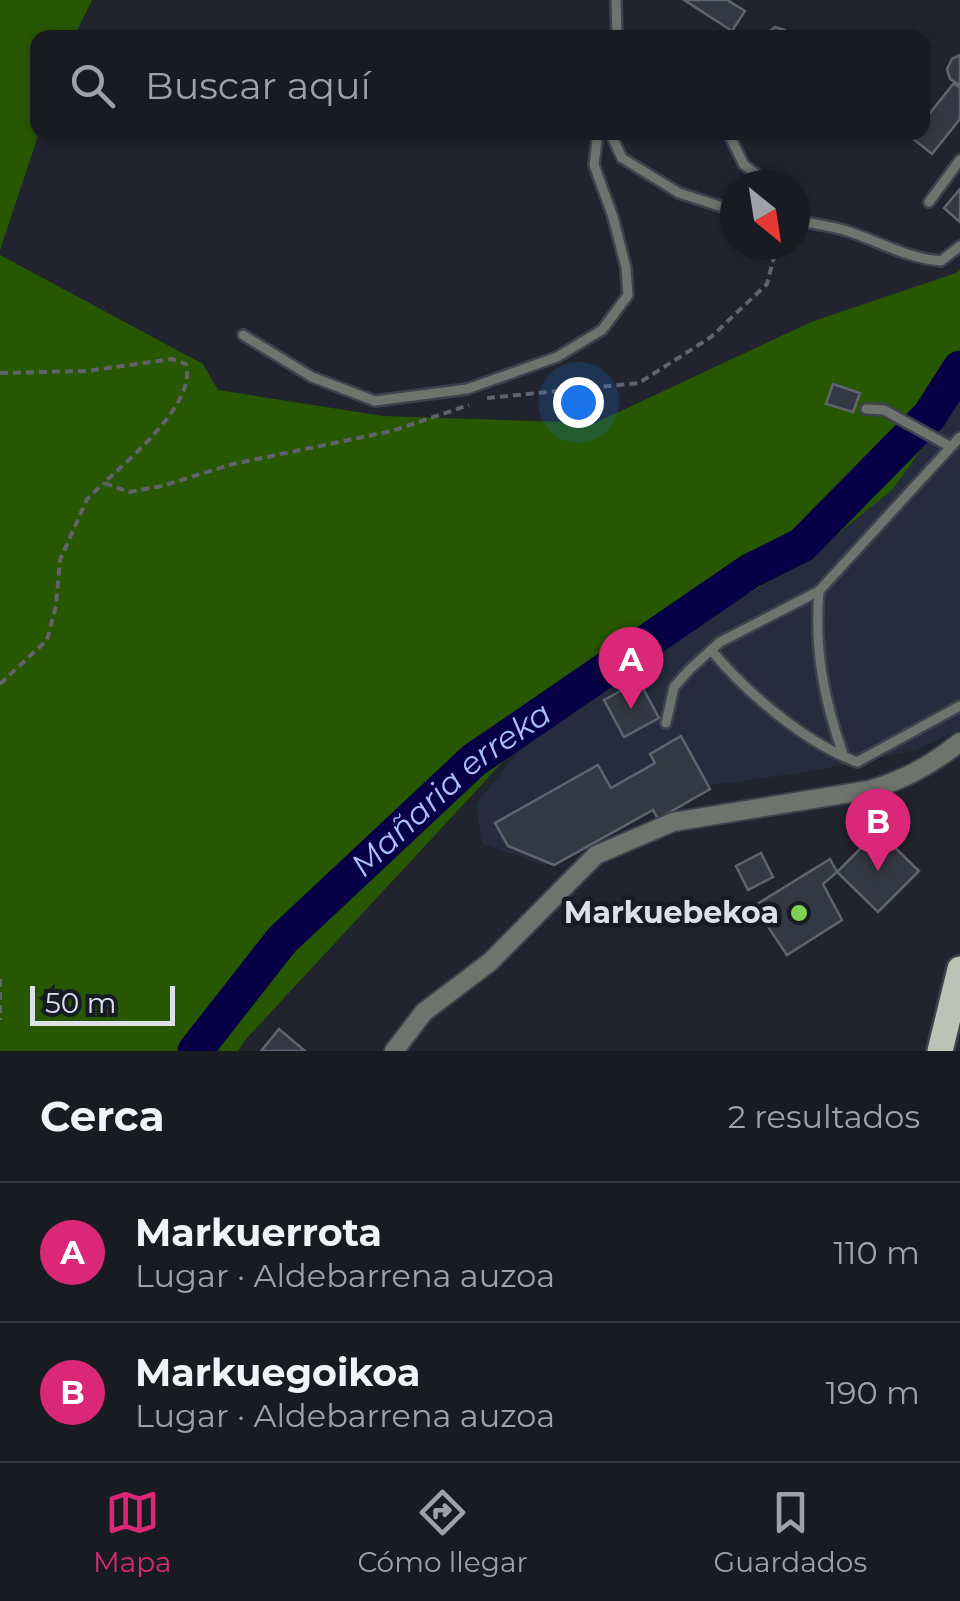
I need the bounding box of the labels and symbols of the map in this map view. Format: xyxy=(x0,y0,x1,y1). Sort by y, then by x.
north arrow xyxy=(720,170,810,260)
your location xyxy=(553,377,604,428)
pin: A xyxy=(598,626,664,709)
water label: Mañaria erreka xyxy=(342,693,558,884)
pin: B xyxy=(846,788,910,871)
place label: Markuebekoa xyxy=(564,894,779,931)
marker: Markuebekoa xyxy=(788,902,810,924)
scale bar xyxy=(30,981,175,1026)

